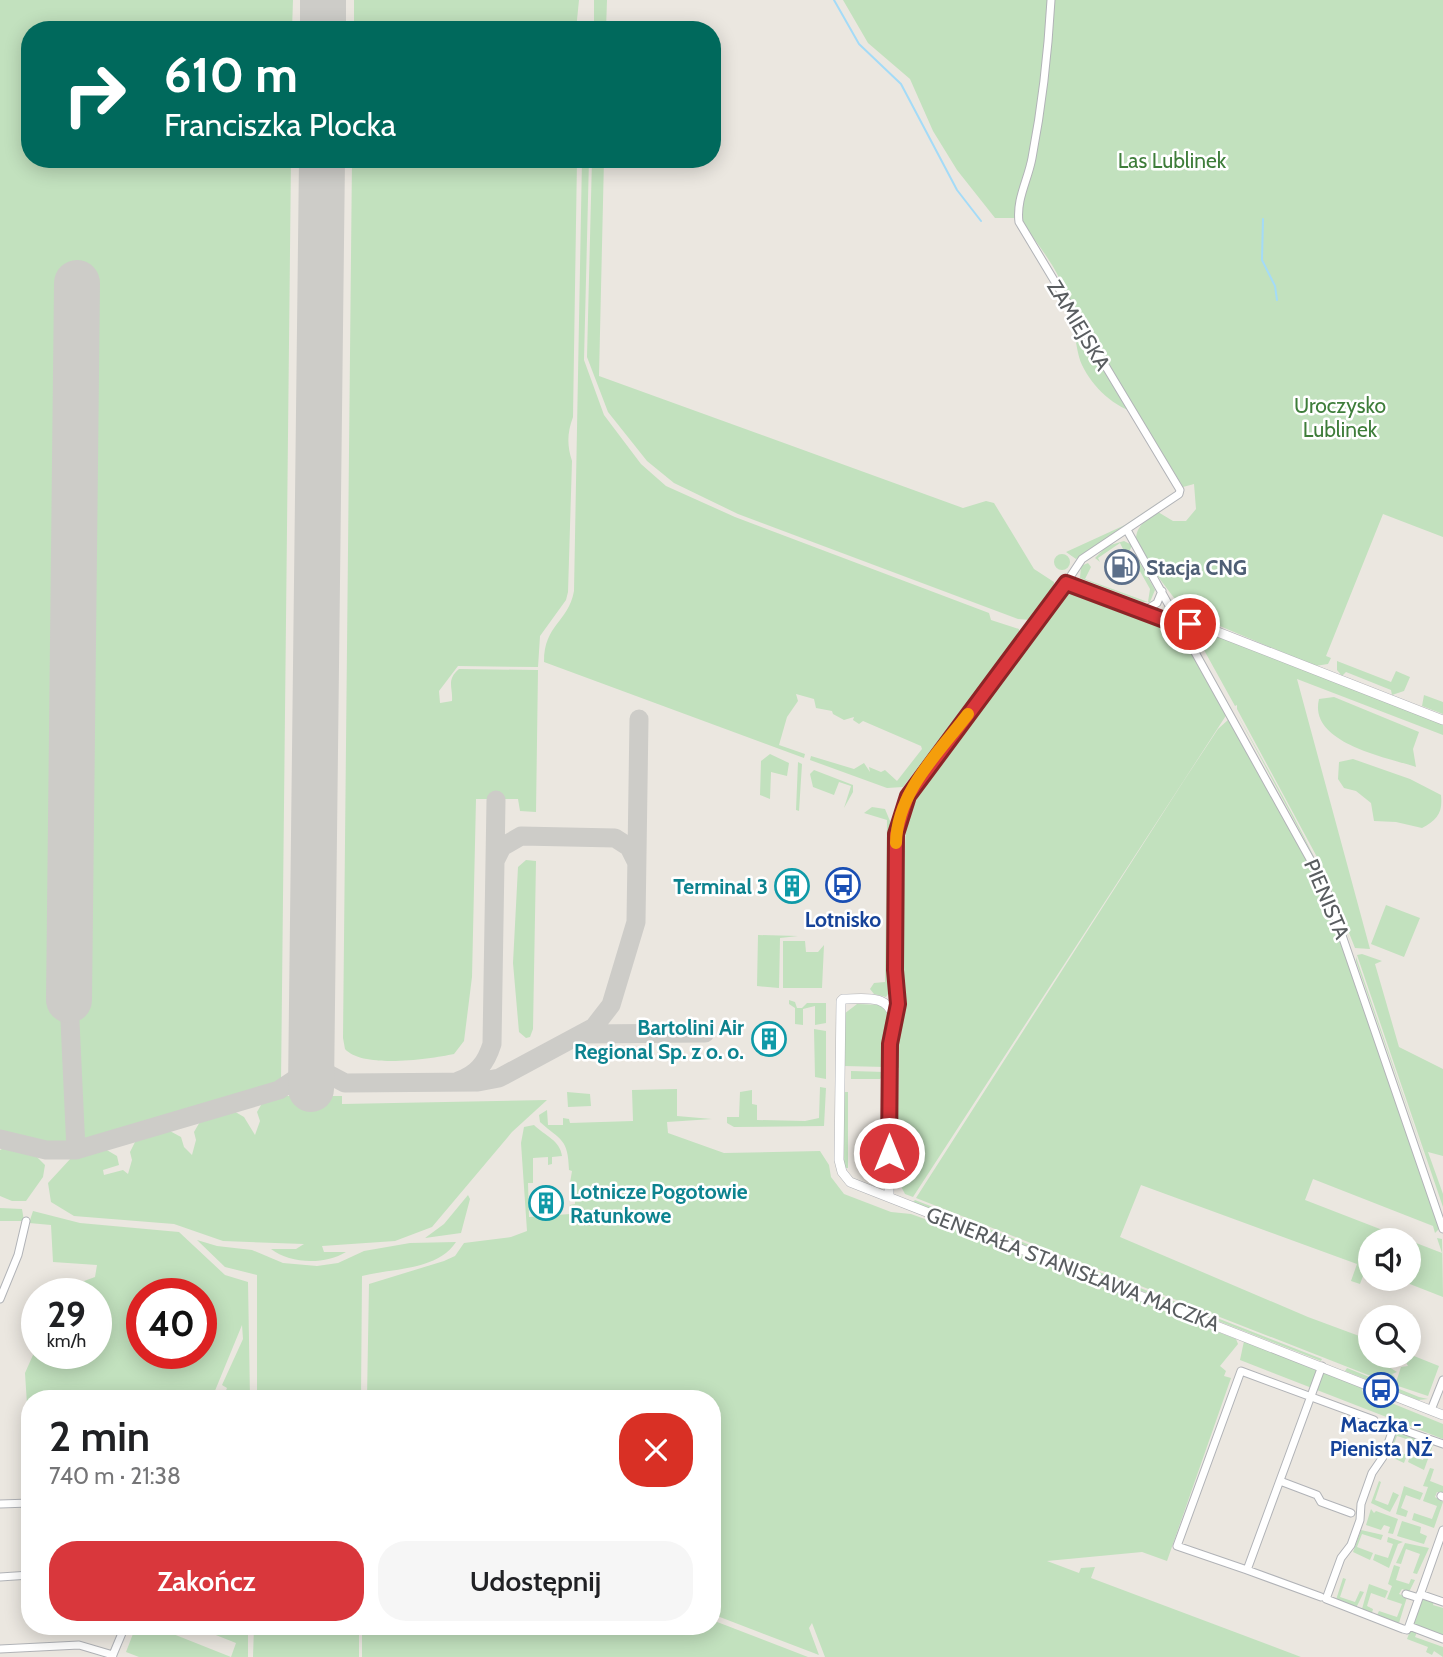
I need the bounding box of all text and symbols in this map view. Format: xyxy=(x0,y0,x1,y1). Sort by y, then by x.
text: 610 m xyxy=(164,45,298,104)
icon: right xyxy=(49,49,140,140)
text: Franciszka Plocka xyxy=(164,105,396,144)
park label: Las Lublinek xyxy=(1118,148,1227,173)
street label: ZAMIEJSKA xyxy=(1042,275,1116,375)
park label: Uroczysko Lublinek xyxy=(1294,393,1386,442)
fuel station icon: Stacja CNG xyxy=(1103,548,1141,586)
place label: Stacja CNG xyxy=(1146,555,1247,580)
pin xyxy=(1160,594,1220,654)
icon: arrive xyxy=(1171,605,1209,643)
street label: PIENISTA xyxy=(1299,855,1355,943)
bus stop icon: Lotnisko xyxy=(824,866,862,904)
building icon: Terminal 3 xyxy=(773,867,811,905)
place label: Terminal 3 xyxy=(673,874,768,899)
place label: Lotnisko xyxy=(805,907,881,932)
place label: Bartolini Air Regional Sp. z o. o. xyxy=(574,1015,744,1064)
building icon: Bartolini Air Regional Sp. z o. o. xyxy=(750,1020,788,1058)
position arrow xyxy=(852,1116,926,1190)
place label: Lotnicze Pogotowie Ratunkowe xyxy=(570,1179,748,1228)
building icon: Lotnicze Pogotowie Ratunkowe xyxy=(527,1184,565,1222)
street label: GENERAŁA STANISŁAWA MACZKA xyxy=(923,1201,1223,1337)
map controls xyxy=(1358,1228,1421,1368)
button: sound xyxy=(1358,1228,1421,1291)
speed limit sign: 40 xyxy=(126,1278,217,1369)
text: 29 xyxy=(47,1293,86,1336)
button: search xyxy=(1358,1305,1421,1368)
text: km/h xyxy=(47,1330,86,1352)
bus stop icon: Maczka - Pienista NŻ xyxy=(1362,1371,1400,1409)
text: 2 min xyxy=(49,1410,150,1462)
place label: Maczka - Pienista NŻ xyxy=(1330,1412,1433,1461)
button: close xyxy=(619,1413,693,1487)
text: 740 m · 21:38 xyxy=(49,1462,181,1490)
button: Zakończ xyxy=(49,1541,364,1621)
button: Udostępnij xyxy=(378,1541,693,1621)

